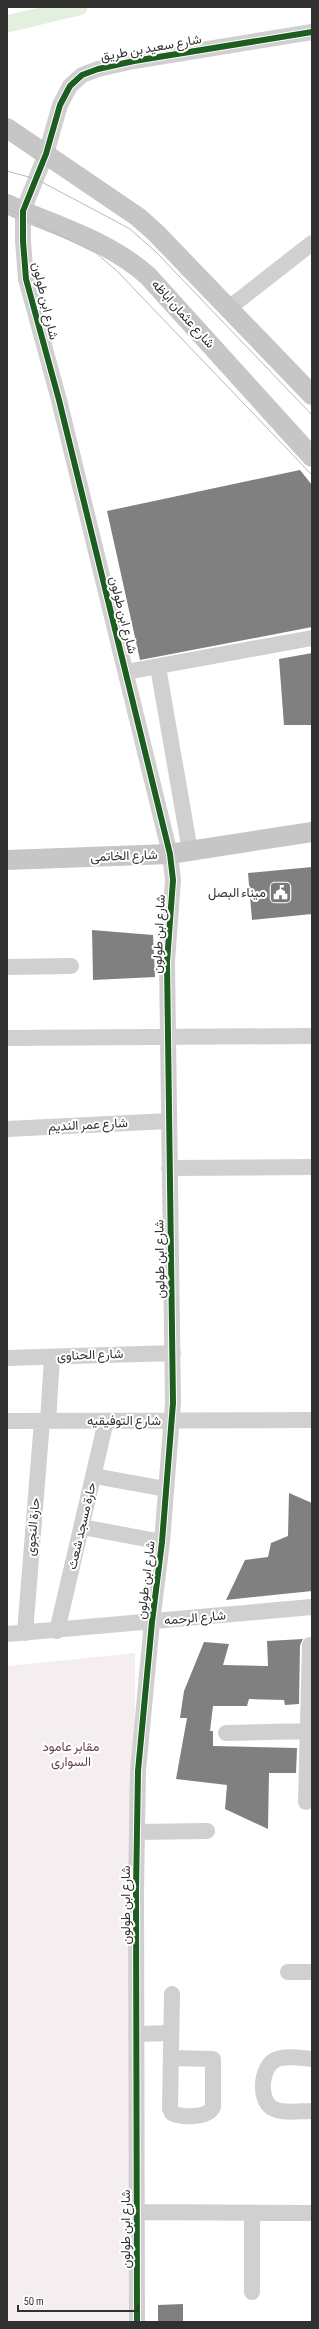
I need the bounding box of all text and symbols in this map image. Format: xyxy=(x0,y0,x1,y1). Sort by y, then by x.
street label: شارع سعيد بن طريق xyxy=(99,31,203,66)
street label: شارع ابن طولون xyxy=(27,261,62,342)
street label: شارع عثمان اباظه xyxy=(147,276,218,352)
street label: شارع ابن طولون xyxy=(105,575,140,656)
street label: شارع الخاتمى xyxy=(90,847,158,866)
public building icon: ميناء البصل xyxy=(268,880,294,906)
place label: ميناء البصل xyxy=(208,885,266,901)
street label: شارع ابن طولون xyxy=(149,894,170,974)
street label: شارع عمر النديم xyxy=(48,1115,128,1136)
street label: شارع ابن طولون xyxy=(151,1219,170,1299)
street label: شارع الحناوى xyxy=(56,1346,124,1365)
street label: شارع التوفيقيه xyxy=(87,1413,161,1430)
street label: حارة مسجد شعث xyxy=(64,1480,100,1571)
street label: حارة النجوى xyxy=(22,1497,44,1557)
street label: شارع ابن طولون xyxy=(133,1540,160,1620)
street label: شارع الرحمه xyxy=(163,1607,227,1630)
park label: مقابر عامود السوارى xyxy=(43,1739,99,1770)
street label: شارع ابن طولون xyxy=(118,1865,135,1945)
street label: شارع ابن طولون xyxy=(118,2189,135,2269)
scale bar xyxy=(18,2287,138,2313)
text: 50 m xyxy=(24,2294,44,2309)

